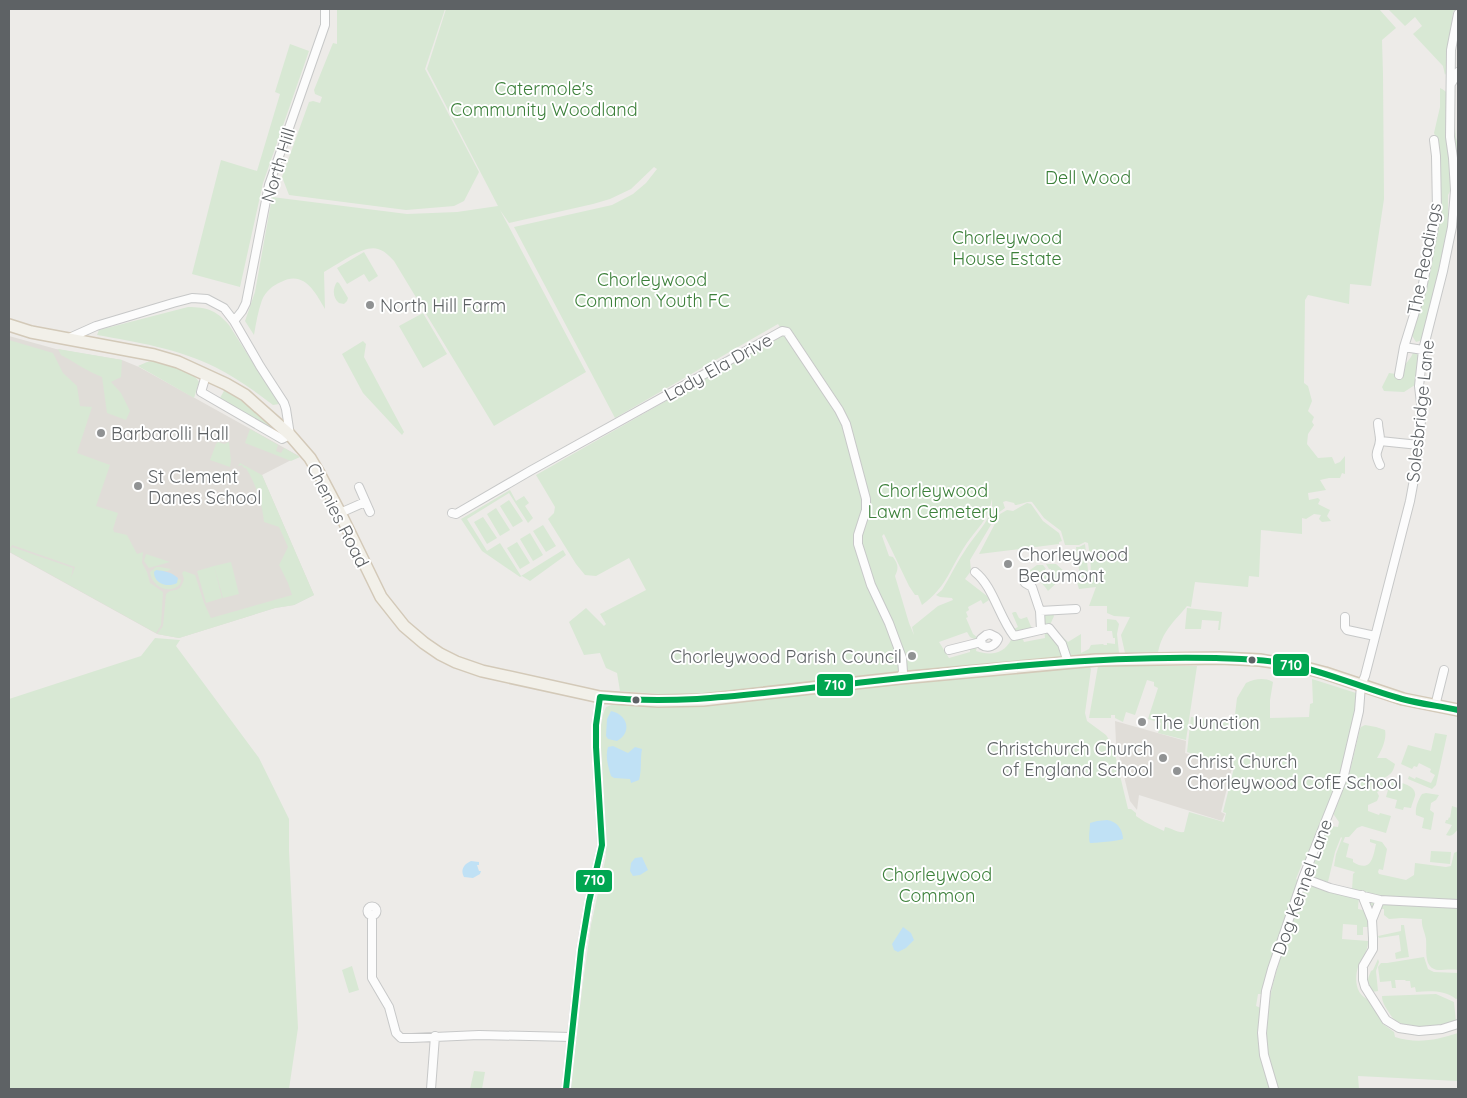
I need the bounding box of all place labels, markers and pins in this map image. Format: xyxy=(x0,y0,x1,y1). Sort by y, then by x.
place label: North Hill Farm xyxy=(380,294,506,317)
marker: North Hill Farm xyxy=(364,299,376,311)
place label: Barbarolli Hall xyxy=(111,422,229,445)
marker: Barbarolli Hall xyxy=(95,427,107,439)
place label: St Clement Danes School xyxy=(148,465,261,509)
marker: St Clement Danes School xyxy=(132,480,144,492)
place label: Chorleywood Beaumont xyxy=(1018,543,1128,587)
marker: Chorleywood Beaumont xyxy=(1002,558,1014,570)
place label: Chorleywood Parish Council xyxy=(670,645,902,668)
marker: Chorleywood Parish Council xyxy=(906,650,918,662)
unlabelled marker xyxy=(1247,655,1257,665)
unlabelled marker xyxy=(631,695,641,705)
place label: The Junction xyxy=(1152,711,1260,734)
marker: The Junction xyxy=(1136,716,1148,728)
place label: Christchurch Church of England School xyxy=(987,737,1153,781)
place label: Christ Church Chorleywood CofE School xyxy=(1187,750,1402,794)
marker: Christchurch Church of England School xyxy=(1157,752,1169,764)
marker: Christ Church Chorleywood CofE School xyxy=(1171,765,1183,777)

